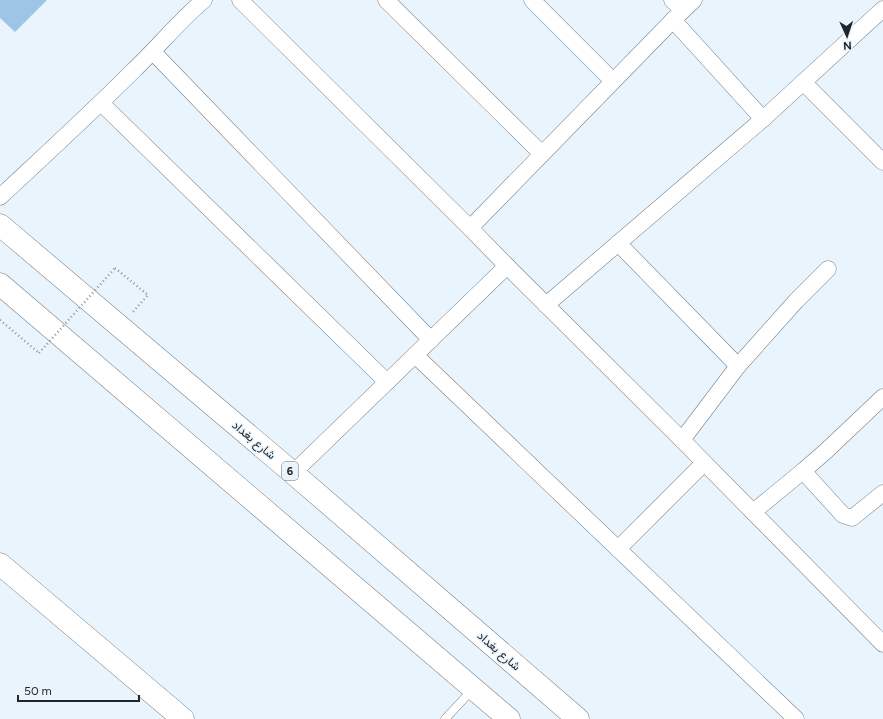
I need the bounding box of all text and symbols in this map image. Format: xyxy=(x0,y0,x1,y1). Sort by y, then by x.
north arrow xyxy=(827,16,867,56)
text: N xyxy=(843,39,852,52)
street label: شارع بغداد xyxy=(228,418,279,464)
road number: 6 xyxy=(282,462,298,480)
street label: شارع بغداد xyxy=(473,629,523,675)
scale bar xyxy=(18,677,139,703)
text: 50 m xyxy=(24,684,52,698)

